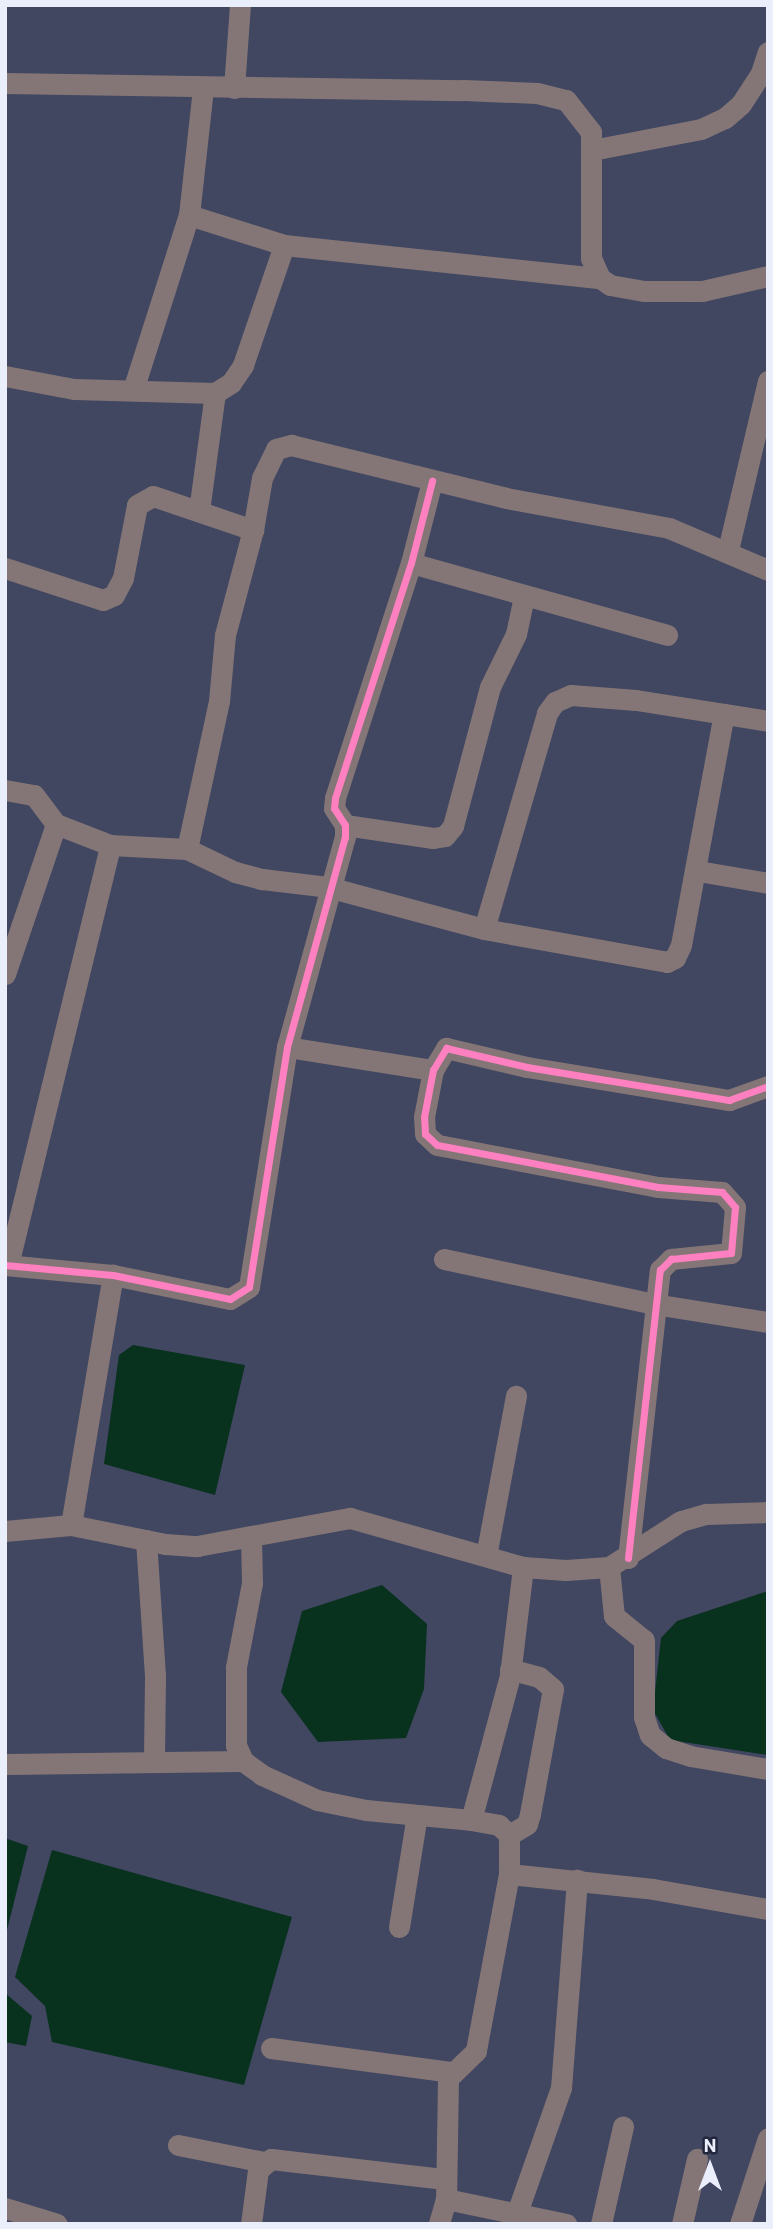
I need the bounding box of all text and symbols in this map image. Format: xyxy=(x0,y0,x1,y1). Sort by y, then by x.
north arrow xyxy=(675,2131,745,2201)
text: N xyxy=(704,2133,716,2156)

